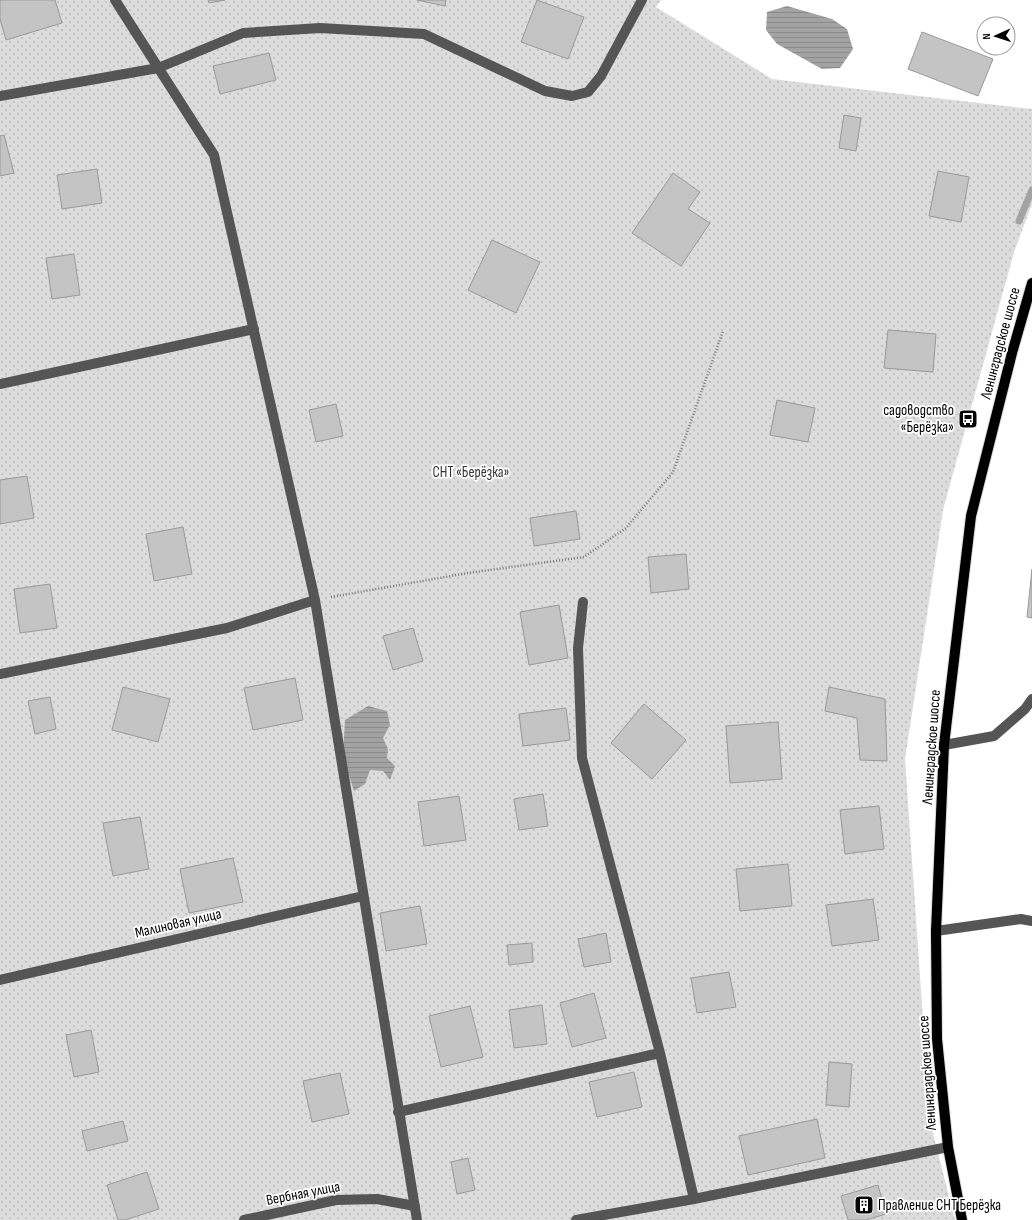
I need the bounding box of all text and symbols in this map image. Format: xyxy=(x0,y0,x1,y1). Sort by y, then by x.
north arrow xyxy=(976,16,1016,56)
text: N xyxy=(980,33,993,40)
street label: Ленинградское шоссе xyxy=(976,285,1025,402)
place label: садоводство «Берёзка» xyxy=(883,401,954,437)
bus stop icon: садоводство «Берёзка» xyxy=(957,408,979,430)
park label: СНТ «Берёзка» xyxy=(433,463,510,482)
street label: Ленинградское шоссе xyxy=(918,689,945,806)
street label: Малиновая улица xyxy=(133,904,223,943)
street label: Ленинградское шоссе xyxy=(914,1015,941,1132)
street label: Вербная улица xyxy=(265,1177,342,1210)
building icon: Правление СНТ Берёзка xyxy=(853,1194,875,1216)
place label: Правление СНТ Берёзка xyxy=(878,1196,1001,1215)

